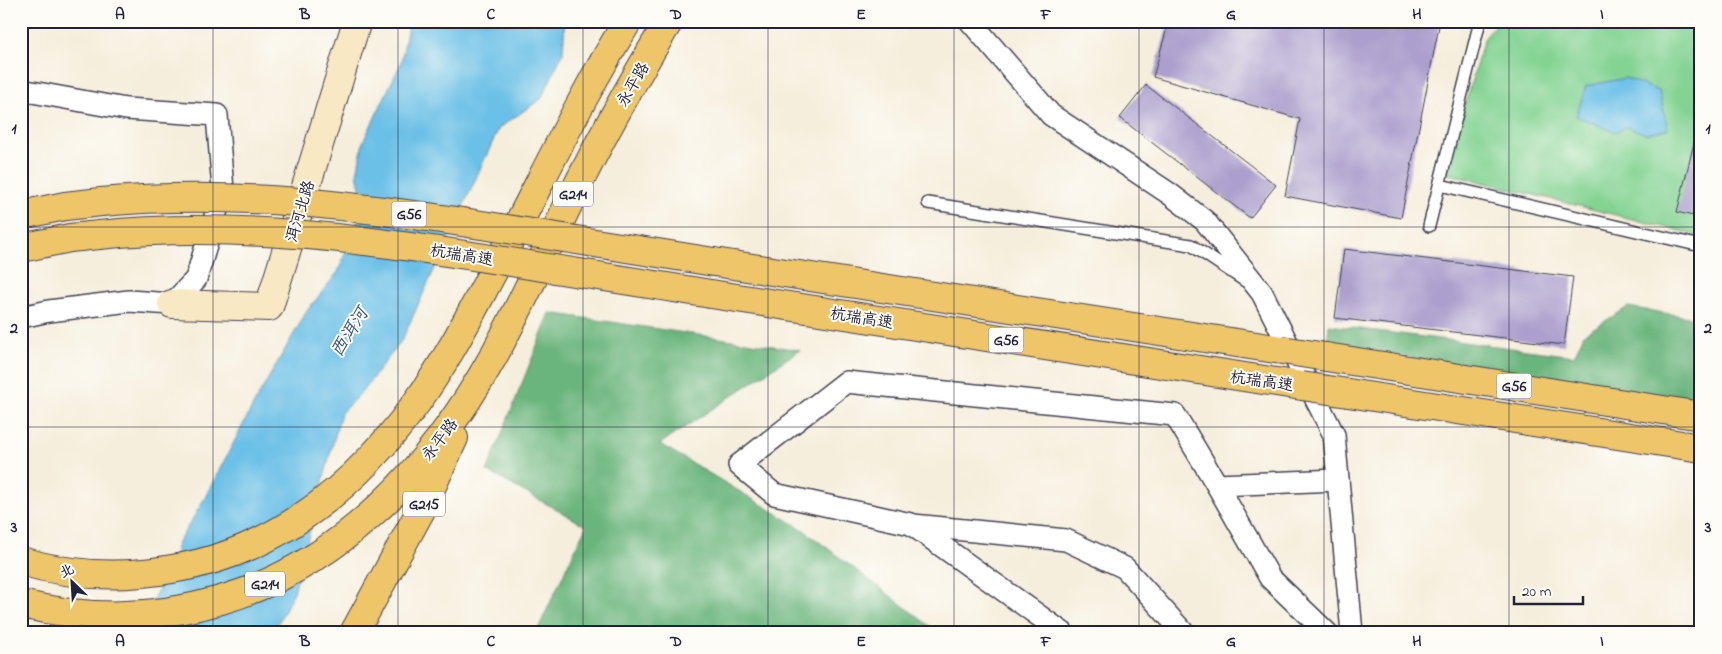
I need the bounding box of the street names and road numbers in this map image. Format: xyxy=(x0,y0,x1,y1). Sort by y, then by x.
street label: 永平路 xyxy=(611,58,656,112)
street label: 洱河北路 xyxy=(280,177,322,246)
road number: G214 xyxy=(553,182,593,206)
road number: G56 xyxy=(392,202,426,226)
street label: 杭瑞高速 xyxy=(428,239,495,273)
street label: 杭瑞高速 xyxy=(828,302,895,336)
road number: G56 xyxy=(988,328,1024,352)
street label: 杭瑞高速 xyxy=(1228,366,1295,398)
road number: G56 xyxy=(1496,374,1532,398)
street label: 永平路 xyxy=(417,414,465,467)
road number: G215 xyxy=(403,492,445,516)
road number: G214 xyxy=(245,572,285,596)

